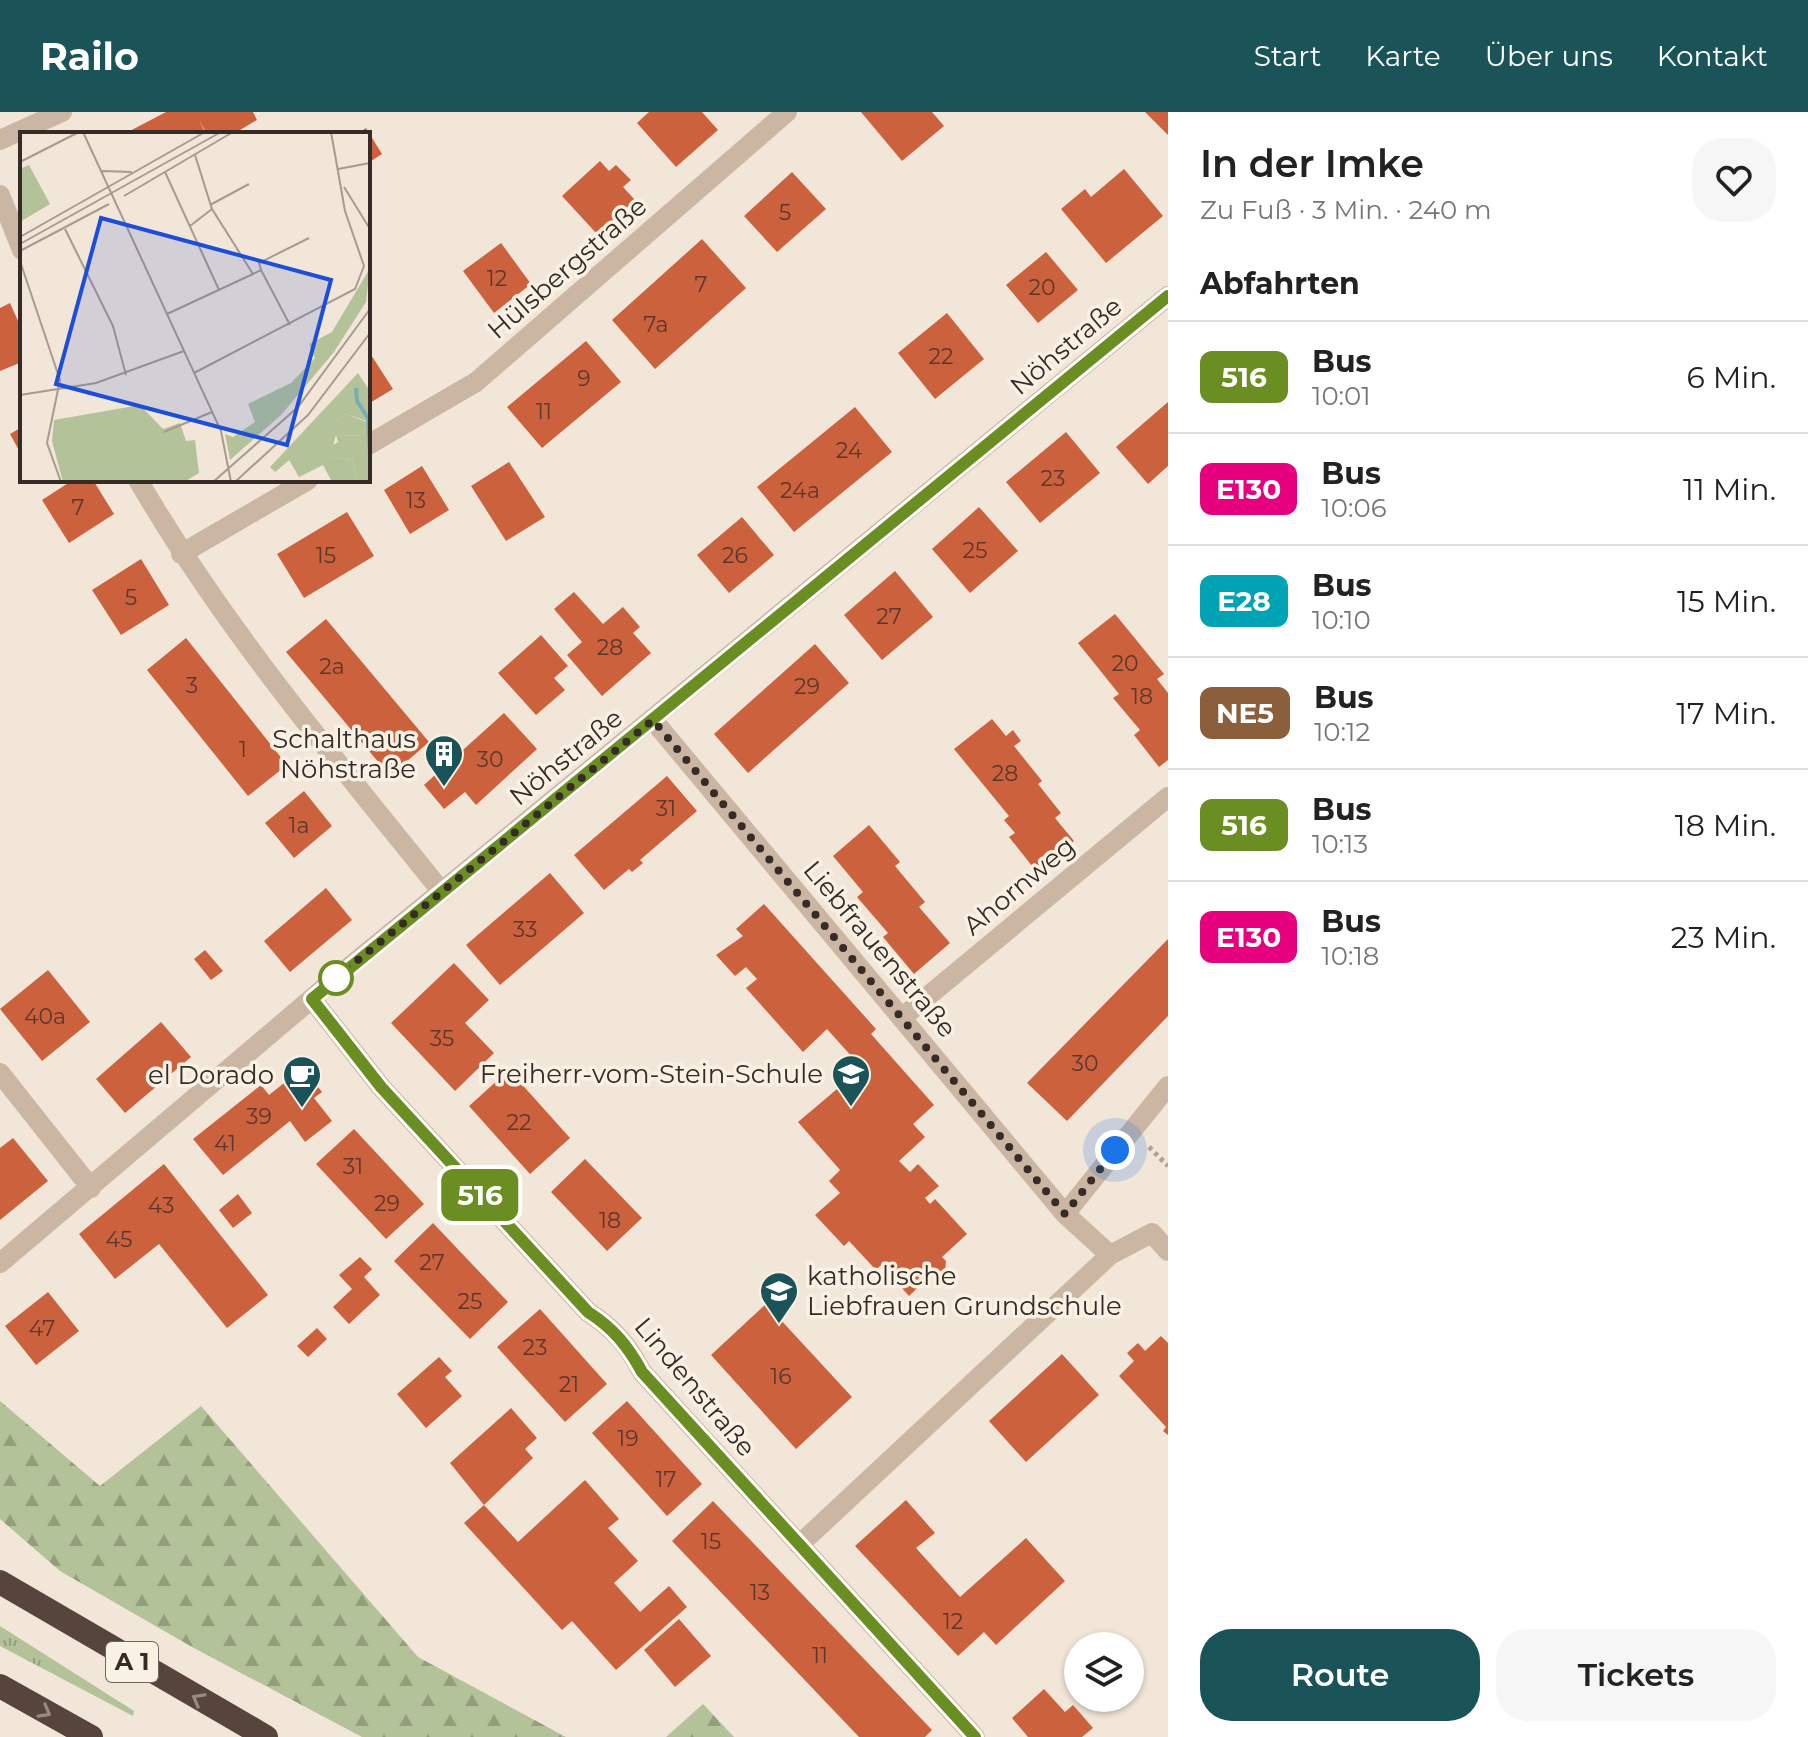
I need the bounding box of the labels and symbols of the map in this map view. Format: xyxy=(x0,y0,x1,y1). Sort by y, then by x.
inset map xyxy=(20,132,370,482)
street label: Hülsbergstraße xyxy=(481,190,653,346)
house number: 5 xyxy=(779,199,791,226)
house number: 12 xyxy=(487,265,507,292)
house number: 7 xyxy=(695,271,708,298)
house number: 20 xyxy=(1028,274,1056,301)
street label: Nöhstraße xyxy=(1004,290,1128,402)
house number: 7a xyxy=(643,311,669,338)
house number: 22 xyxy=(929,343,954,370)
house number: 9 xyxy=(577,365,591,392)
house number: 11 xyxy=(536,398,552,425)
house number: 24 xyxy=(836,437,863,464)
house number: 23 xyxy=(1041,465,1065,492)
house number: 24a xyxy=(780,477,820,504)
house number: 13 xyxy=(406,487,426,514)
house number: 7 xyxy=(72,494,85,521)
house number: 25 xyxy=(963,537,987,564)
house number: 15 xyxy=(316,542,336,569)
house number: 26 xyxy=(722,542,748,569)
house number: 5 xyxy=(125,584,137,611)
house number: 27 xyxy=(876,603,902,630)
house number: 28 xyxy=(597,634,623,661)
house number: 20 xyxy=(1111,650,1139,677)
house number: 2a xyxy=(319,653,345,680)
house number: 3 xyxy=(186,672,198,699)
house number: 29 xyxy=(794,673,820,700)
house number: 18 xyxy=(1131,683,1153,710)
street label: Nöhstraße xyxy=(503,702,629,812)
place label: Schalthaus Nöhstraße xyxy=(272,723,416,785)
building icon: Schalthaus Nöhstraße xyxy=(423,733,465,788)
house number: 1 xyxy=(239,736,247,763)
house number: 30 xyxy=(477,746,503,773)
house number: 28 xyxy=(992,760,1018,787)
house number: 31 xyxy=(656,795,676,822)
house number: 1a xyxy=(289,812,309,839)
street label: Ahornweg xyxy=(957,830,1081,942)
street label: Liebfrauenstraße xyxy=(797,854,963,1044)
house number: 33 xyxy=(513,916,537,943)
unlabelled marker xyxy=(319,961,353,995)
house number: 40a xyxy=(24,1003,66,1030)
house number: 35 xyxy=(430,1025,454,1052)
house number: 30 xyxy=(1072,1050,1098,1077)
school or university icon: Freiherr-vom-Stein-Schule xyxy=(830,1053,872,1108)
cafe icon: el Dorado xyxy=(281,1054,323,1109)
place label: Freiherr-vom-Stein-Schule xyxy=(480,1058,823,1090)
place label: el Dorado xyxy=(148,1059,274,1091)
house number: 39 xyxy=(246,1103,272,1130)
house number: 22 xyxy=(507,1109,532,1136)
house number: 41 xyxy=(214,1130,236,1157)
your location xyxy=(1095,1130,1135,1170)
house number: 31 xyxy=(343,1153,363,1180)
line badge: 516 xyxy=(434,1169,526,1221)
house number: 29 xyxy=(374,1190,400,1217)
house number: 43 xyxy=(148,1192,174,1219)
house number: 18 xyxy=(599,1207,621,1234)
house number: 45 xyxy=(106,1226,132,1253)
house number: 27 xyxy=(419,1249,445,1276)
place label: katholische Liebfrauen Grundschule xyxy=(807,1260,1122,1322)
school or university icon: katholische Liebfrauen Grundschule xyxy=(758,1270,800,1325)
house number: 25 xyxy=(458,1288,482,1315)
street label: Lindenstraße xyxy=(628,1311,762,1463)
house number: 47 xyxy=(29,1315,55,1342)
house number: 23 xyxy=(523,1334,547,1361)
house number: 16 xyxy=(770,1363,792,1390)
house number: 21 xyxy=(559,1371,579,1398)
house number: 19 xyxy=(617,1425,639,1452)
house number: 17 xyxy=(656,1466,676,1493)
house number: 15 xyxy=(701,1528,721,1555)
house number: 13 xyxy=(750,1579,770,1606)
house number: 12 xyxy=(943,1608,963,1635)
road number: A 1 xyxy=(106,1642,158,1682)
house number: 11 xyxy=(812,1642,828,1669)
one-way arrow xyxy=(192,1693,206,1709)
one-way arrow xyxy=(36,1702,51,1718)

